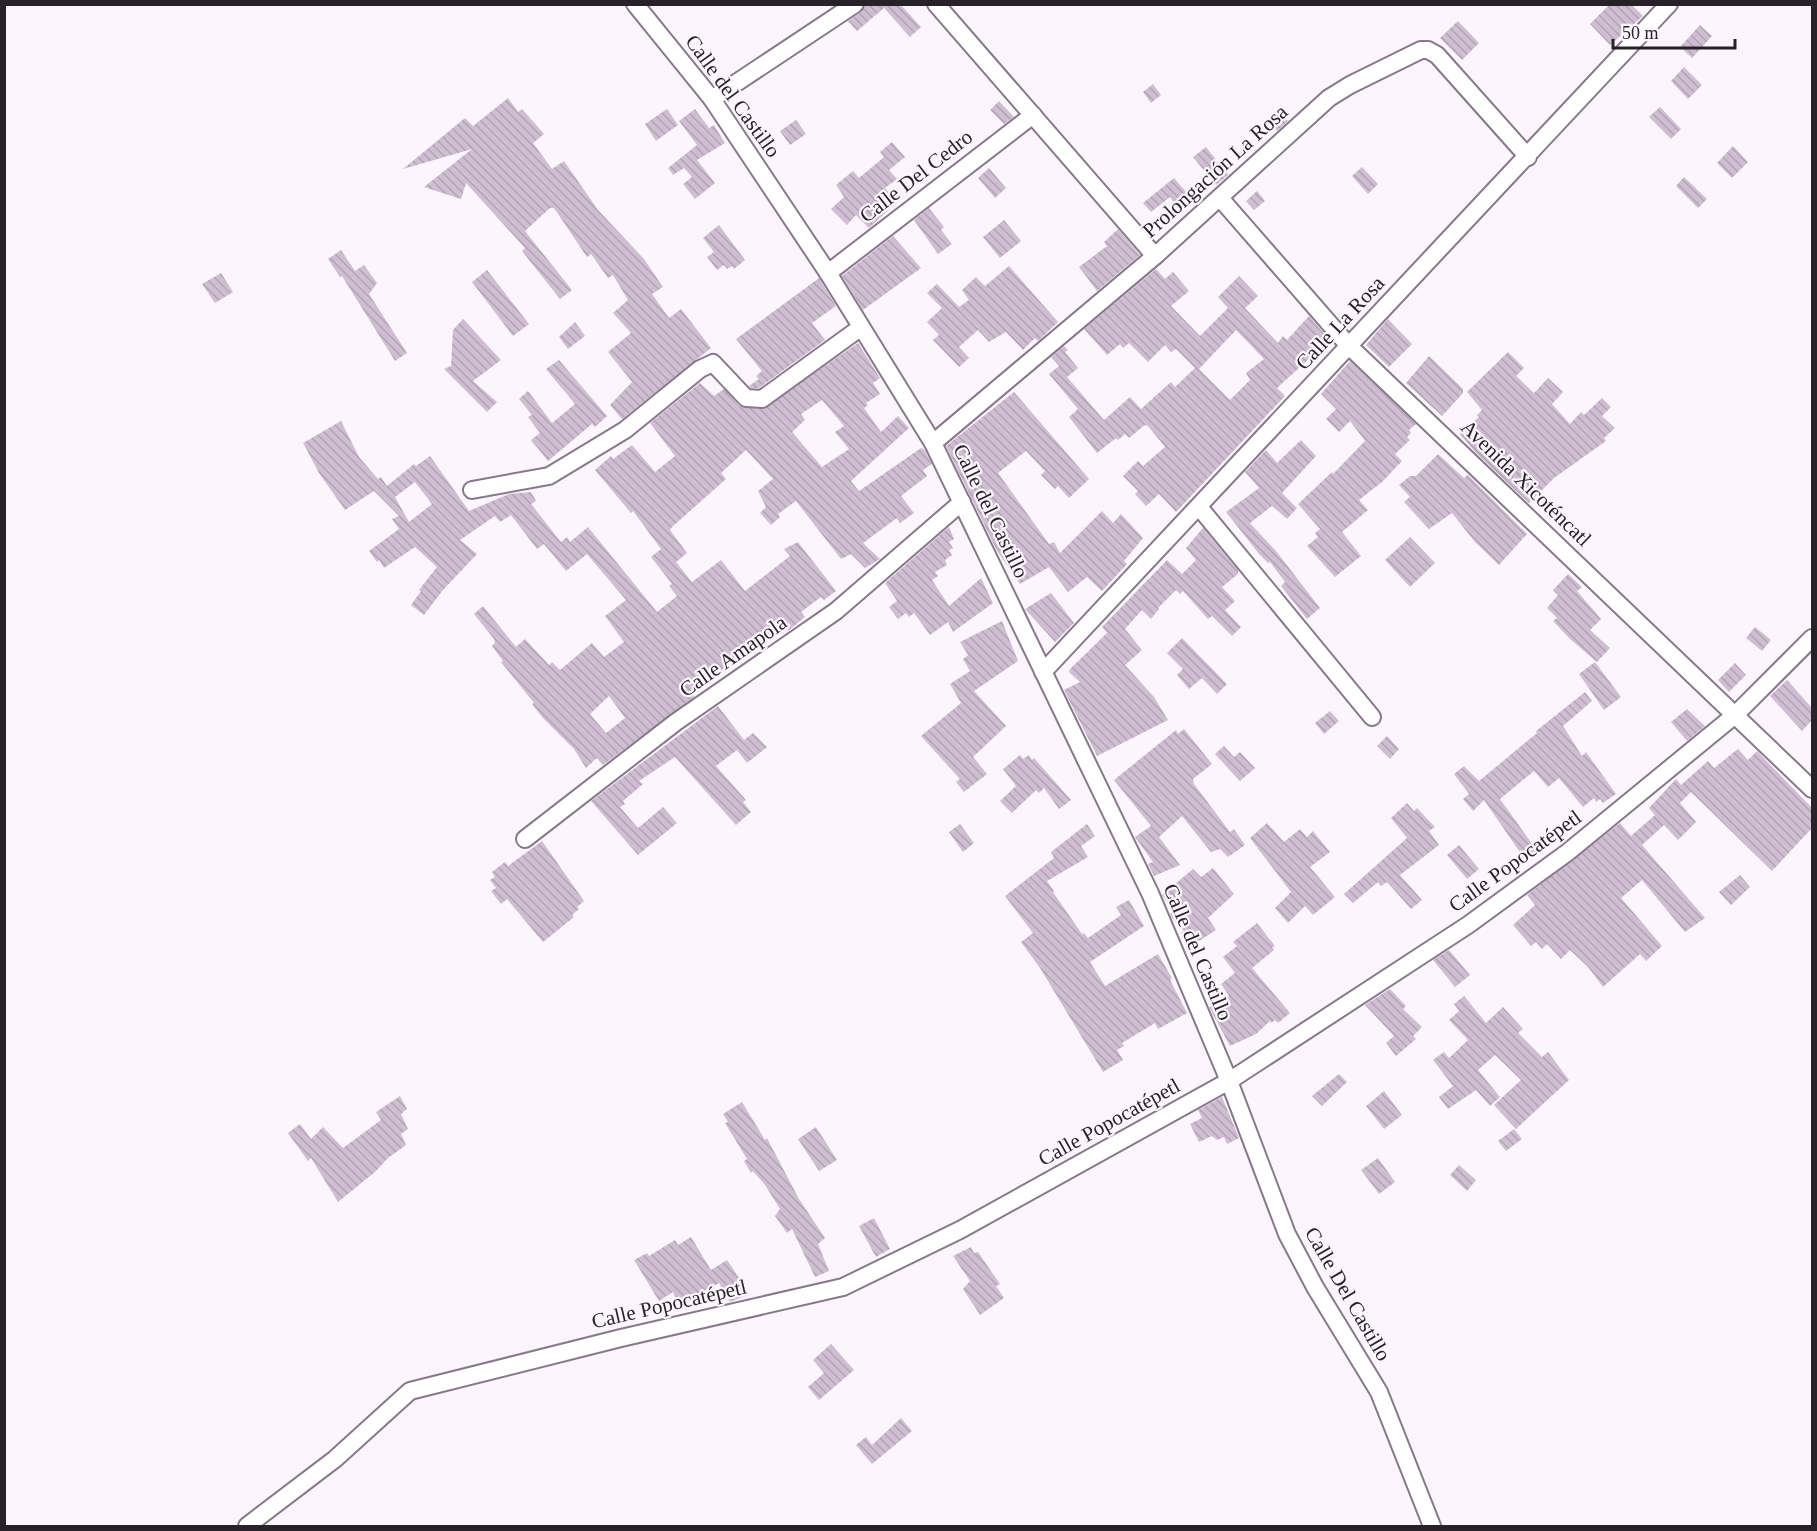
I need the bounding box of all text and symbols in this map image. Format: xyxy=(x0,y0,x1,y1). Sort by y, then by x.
scale bar xyxy=(1613,12,1734,50)
text: 50 m xyxy=(1622,23,1659,43)
street label: Calle del Castillo xyxy=(680,30,786,162)
street label: Prolongación La Rosa xyxy=(1138,99,1293,242)
street label: Calle Del Cedro xyxy=(855,125,977,227)
street label: Calle La Rosa xyxy=(1291,271,1390,375)
street label: Avenida Xicoténcatl xyxy=(1456,415,1596,551)
street label: Calle del Castillo xyxy=(948,440,1034,582)
street label: Calle Amapola xyxy=(675,610,792,702)
street label: Calle Popocatépetl xyxy=(1444,805,1586,917)
street label: Calle del Castillo xyxy=(1158,880,1238,1024)
street label: Calle Popocatépetl xyxy=(1034,1073,1184,1171)
street label: Calle Del Castillo xyxy=(1300,1223,1396,1365)
street label: Calle Popocatépetl xyxy=(589,1274,749,1333)

